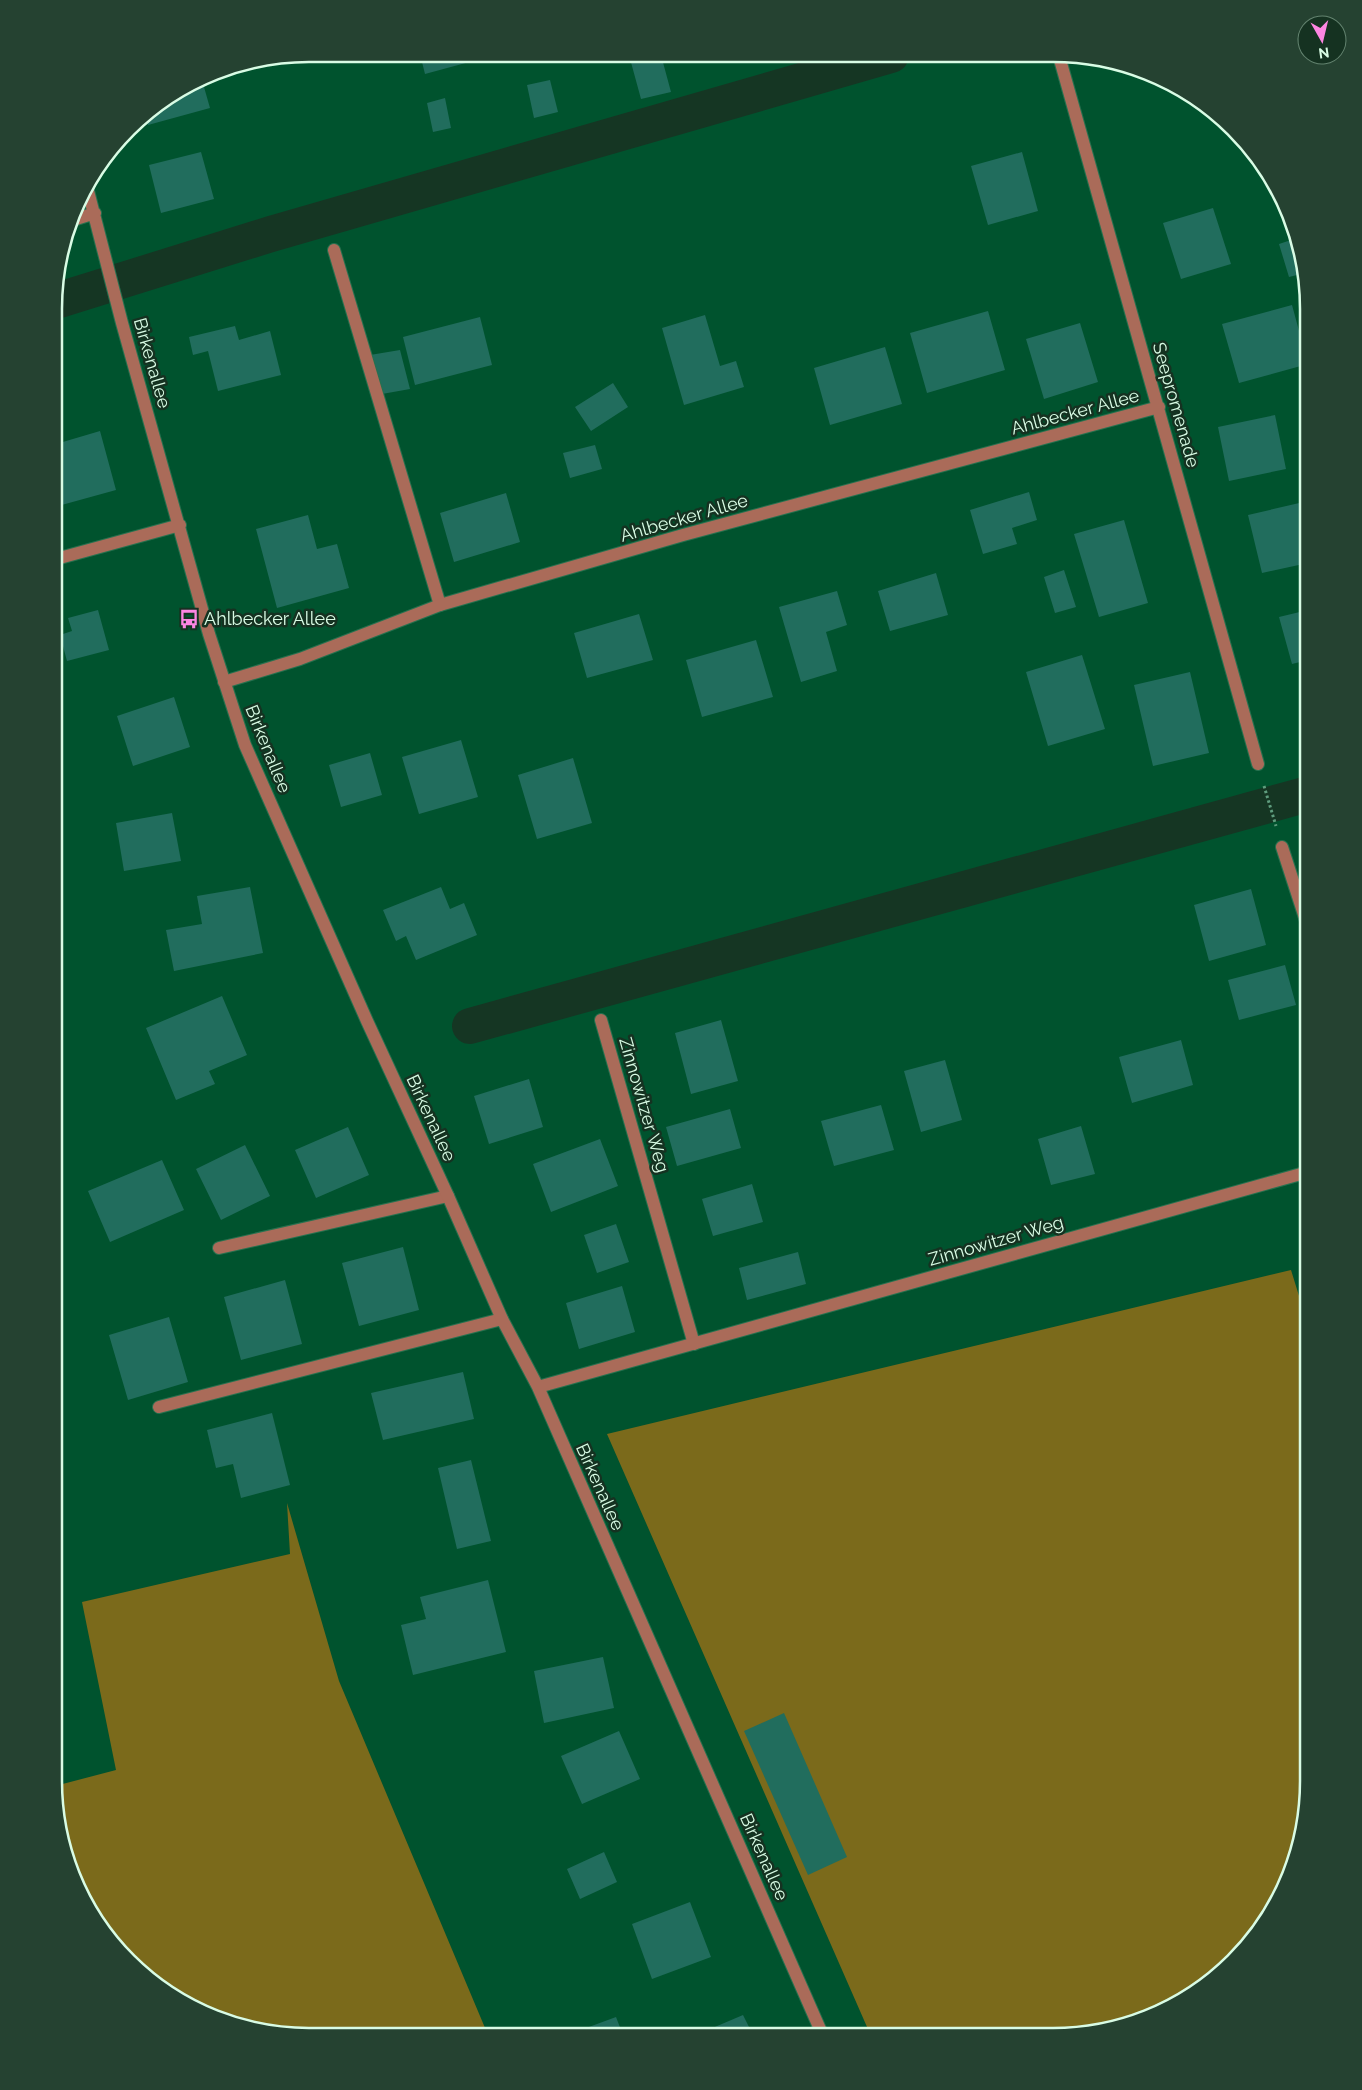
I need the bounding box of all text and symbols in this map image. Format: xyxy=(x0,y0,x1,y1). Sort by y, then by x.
north arrow xyxy=(1297,15,1347,65)
text: N xyxy=(1317,44,1330,62)
street label: Birkenallee xyxy=(130,315,176,411)
street label: Seepromenade xyxy=(1149,340,1204,470)
street label: Ahlbecker Allee xyxy=(1009,384,1142,439)
street label: Ahlbecker Allee xyxy=(618,489,750,546)
bus stop icon: Ahlbecker Allee xyxy=(178,608,200,630)
place label: Ahlbecker Allee xyxy=(204,608,336,629)
street label: Birkenallee xyxy=(241,702,296,796)
street label: Zinnowitzer Weg xyxy=(615,1035,674,1175)
street label: Birkenallee xyxy=(402,1071,461,1165)
street label: Zinnowitzer Weg xyxy=(926,1211,1066,1270)
street label: Birkenallee xyxy=(572,1440,629,1534)
street label: Birkenallee xyxy=(736,1810,793,1904)

